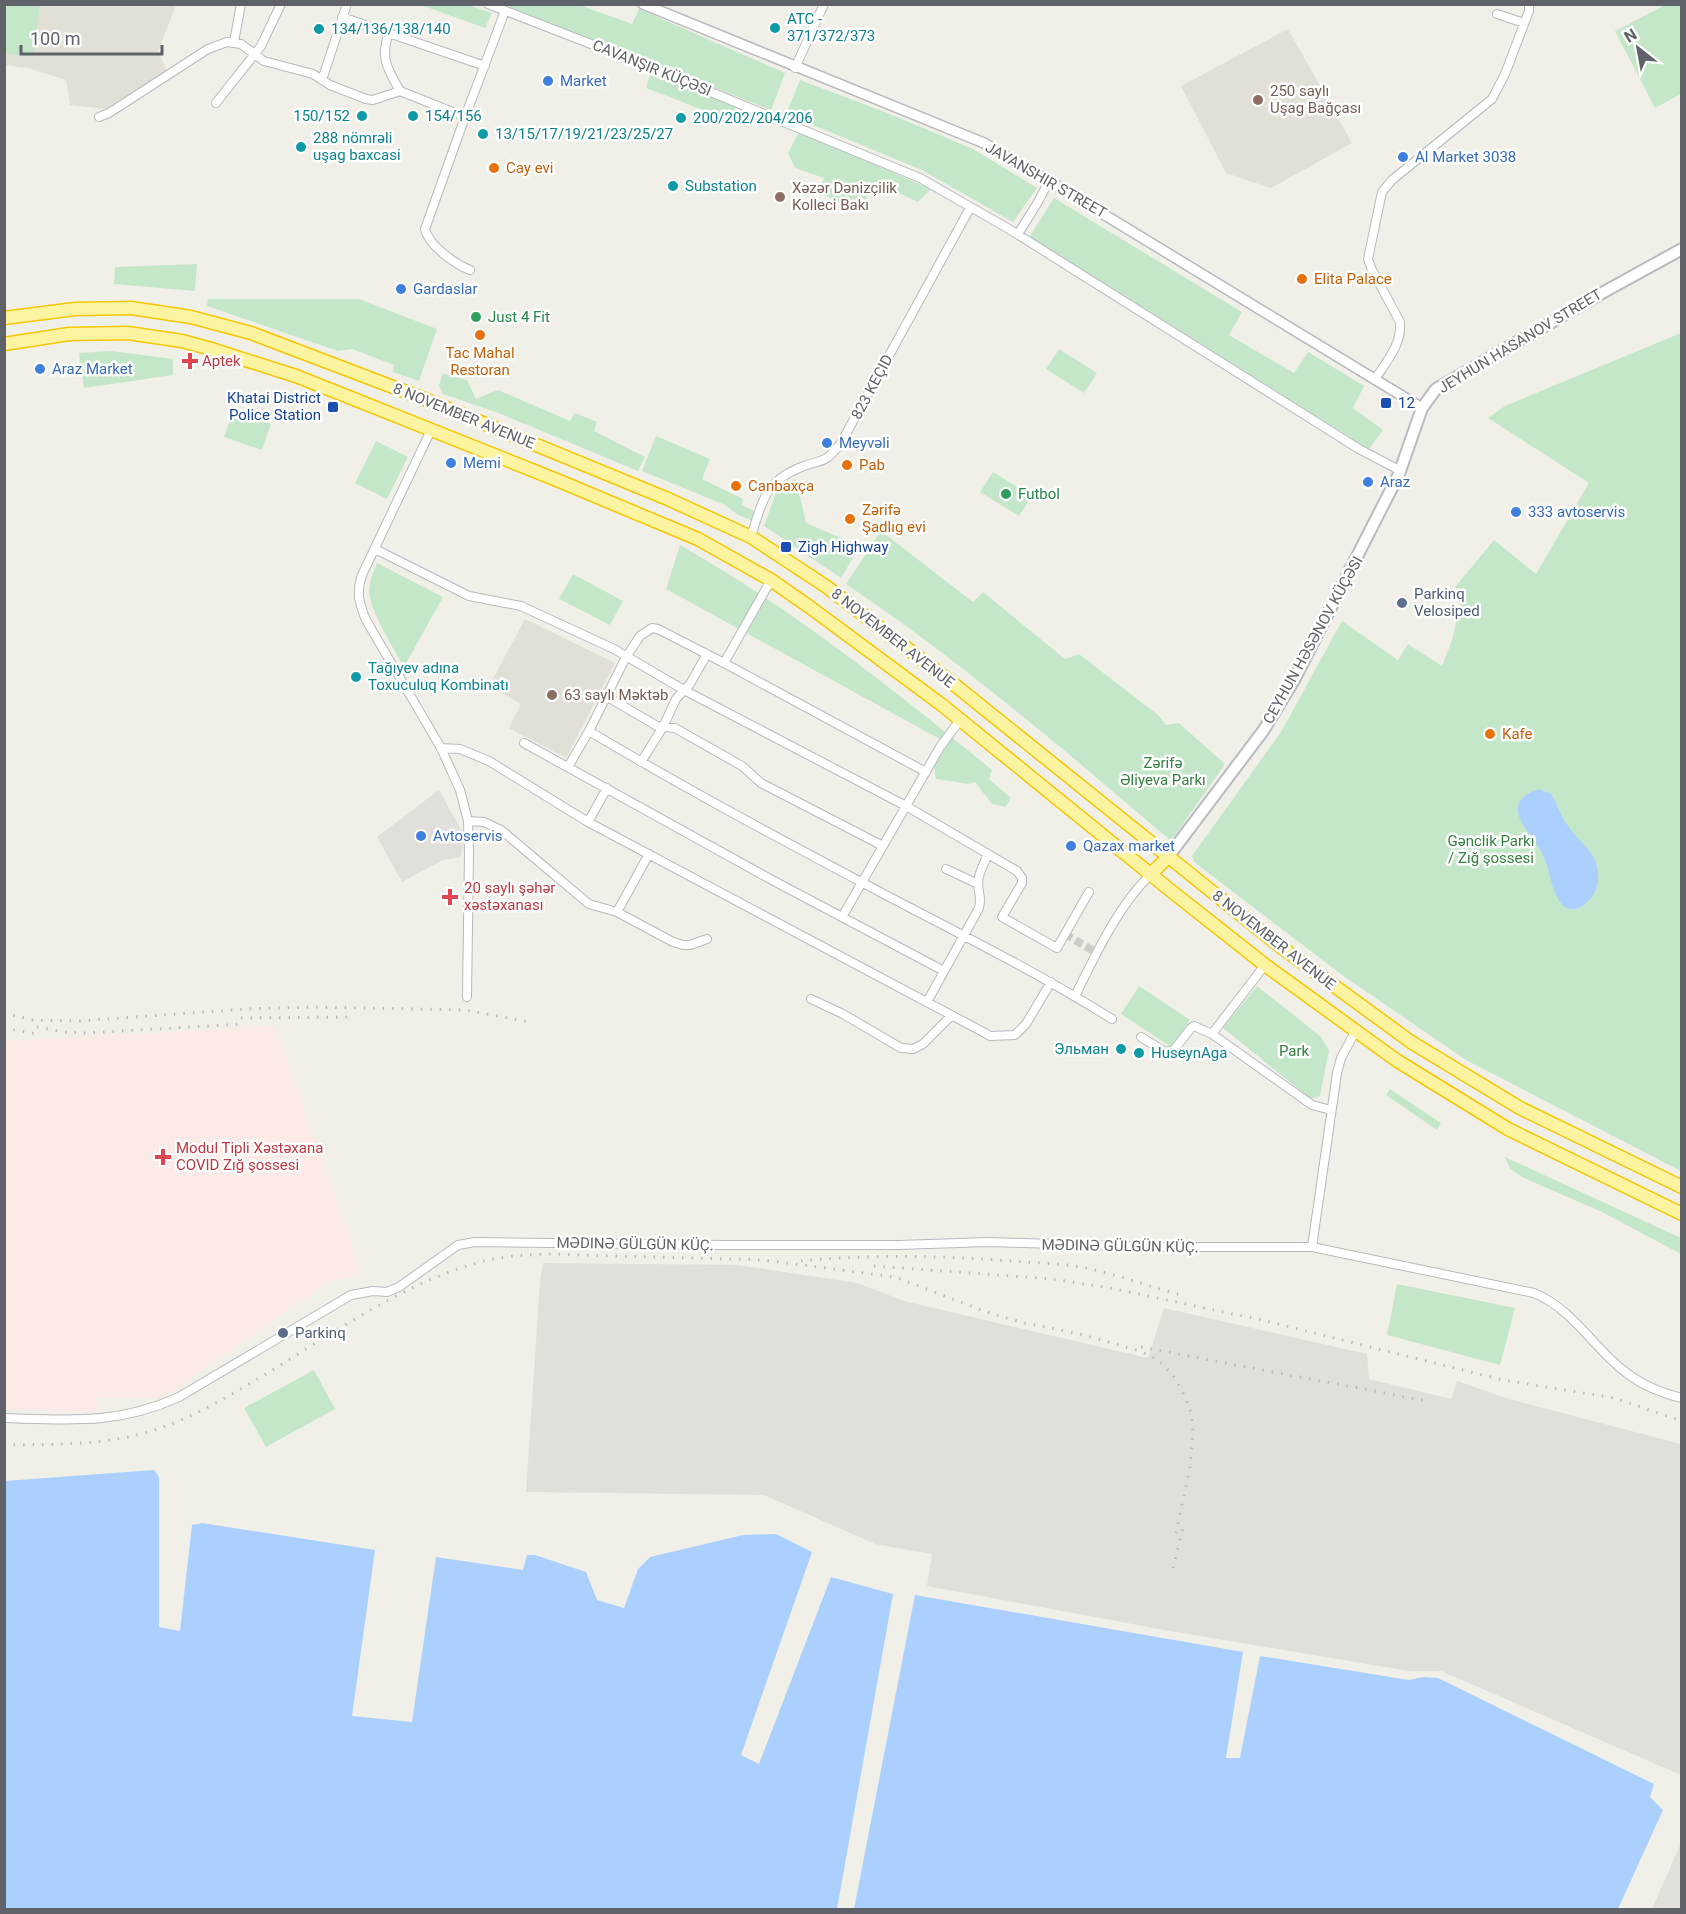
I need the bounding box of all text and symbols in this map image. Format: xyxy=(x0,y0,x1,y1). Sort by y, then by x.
place label: ATC - 371/372/373 xyxy=(787,10,875,45)
scale bar xyxy=(21,18,162,56)
north arrow xyxy=(1608,18,1668,78)
place label: 134/136/138/140 xyxy=(331,20,451,38)
marker: ATC - 371/372/373 xyxy=(768,21,782,35)
marker: 134/136/138/140 xyxy=(312,22,326,36)
text: N xyxy=(1621,25,1640,47)
text: 100 m xyxy=(30,28,81,49)
street label: CAVANŞIR KÜÇƏSI xyxy=(590,36,714,100)
place label: Market xyxy=(560,72,607,90)
marker: Market xyxy=(541,74,555,88)
place label: 250 saylı Uşag Bağçası xyxy=(1270,82,1361,117)
marker: 250 saylı Uşag Bağçası xyxy=(1251,93,1265,107)
place label: 150/152 xyxy=(293,107,350,125)
place label: 154/156 xyxy=(425,107,482,125)
marker: 150/152 xyxy=(355,109,369,123)
marker: 154/156 xyxy=(406,109,420,123)
place label: 200/202/204/206 xyxy=(693,109,813,127)
marker: 200/202/204/206 xyxy=(674,111,688,125)
place label: 13/15/17/19/21/23/25/27 xyxy=(495,125,673,143)
marker: 13/15/17/19/21/23/25/27 xyxy=(476,127,490,141)
place label: 288 nömrəli uşag baxcasi xyxy=(313,129,401,164)
street label: JAVANSHIR STREET xyxy=(982,138,1110,222)
marker: 288 nömrəli uşag baxcasi xyxy=(294,140,308,154)
place label: Al Market 3038 xyxy=(1415,148,1516,166)
marker: Al Market 3038 xyxy=(1396,150,1410,164)
place label: Cay evi xyxy=(506,159,553,177)
marker: Cay evi xyxy=(487,161,501,175)
place label: Substation xyxy=(685,177,757,195)
marker: Substation xyxy=(666,179,680,193)
place label: Xəzər Dənizçilik Kolleci Bakı xyxy=(792,179,897,214)
marker: Xəzər Dənizçilik Kolleci Bakı xyxy=(773,190,787,204)
place label: Elita Palace xyxy=(1314,270,1392,288)
marker: Elita Palace xyxy=(1295,272,1309,286)
place label: Gardaslar xyxy=(413,280,478,298)
marker: Gardaslar xyxy=(394,282,408,296)
street label: JEYHUN HASANOV STREET xyxy=(1435,285,1605,397)
place label: Just 4 Fit xyxy=(488,308,550,326)
marker: Just 4 Fit xyxy=(469,310,483,324)
marker: Tac Mahal Restoran xyxy=(473,328,487,342)
place label: Tac Mahal Restoran xyxy=(445,344,515,379)
place label: Aptek xyxy=(202,352,241,370)
street label: 823 KEÇID xyxy=(847,352,897,422)
marker: Aptek xyxy=(183,354,197,368)
place label: Araz Market xyxy=(52,360,133,378)
marker: Araz Market xyxy=(33,362,47,376)
street label: 8 NOVEMBER AVENUE xyxy=(391,379,538,453)
place label: Khatai District Police Station xyxy=(227,389,321,424)
place label: 12 xyxy=(1398,394,1415,412)
marker: 12 xyxy=(1379,396,1393,410)
marker: Khatai District Police Station xyxy=(326,400,340,414)
place label: Meyvəli xyxy=(839,434,890,452)
marker: Meyvəli xyxy=(820,436,834,450)
place label: Memi xyxy=(463,454,501,472)
marker: Memi xyxy=(444,456,458,470)
place label: Pab xyxy=(859,456,885,474)
marker: Pab xyxy=(840,458,854,472)
place label: Araz xyxy=(1380,473,1410,491)
marker: Araz xyxy=(1361,475,1375,489)
place label: Canbaxça xyxy=(748,477,814,495)
marker: Canbaxça xyxy=(729,479,743,493)
place label: Futbol xyxy=(1018,485,1060,503)
marker: Futbol xyxy=(999,487,1013,501)
place label: Zərifə Şadlıg evi xyxy=(862,501,926,536)
place label: 333 avtoservis xyxy=(1528,503,1625,521)
marker: 333 avtoservis xyxy=(1509,505,1523,519)
marker: Zərifə Şadlıg evi xyxy=(843,512,857,526)
place label: Zigh Highway xyxy=(798,538,889,556)
marker: Zigh Highway xyxy=(779,540,793,554)
street label: CEYHUN HƏSƏNOV KÜÇƏSI xyxy=(1259,553,1367,727)
street label: 8 NOVEMBER AVENUE xyxy=(828,584,958,692)
place label: Parkinq Velosiped xyxy=(1414,585,1480,620)
marker: Parkinq Velosiped xyxy=(1395,596,1409,610)
place label: Tağıyev adına Toxuculuq Kombinatı xyxy=(368,659,509,694)
marker: Tağıyev adına Toxuculuq Kombinatı xyxy=(349,670,363,684)
place label: 63 saylı Məktəb xyxy=(564,686,668,704)
marker: 63 saylı Məktəb xyxy=(545,688,559,702)
place label: Kafe xyxy=(1502,725,1533,743)
marker: Kafe xyxy=(1483,727,1497,741)
park label: Zərifə Əliyeva Parkı xyxy=(1120,754,1206,789)
place label: Avtoservis xyxy=(433,827,503,845)
marker: Avtoservis xyxy=(414,829,428,843)
park label: Gənclik Parkı / Zığ şossesi xyxy=(1448,832,1534,867)
place label: Qazax market xyxy=(1083,837,1175,855)
marker: Qazax market xyxy=(1064,839,1078,853)
place label: 20 saylı şəhər xəstəxanası xyxy=(464,879,555,914)
street label: 8 NOVEMBER AVENUE xyxy=(1209,886,1339,994)
marker: 20 saylı şəhər xəstəxanası xyxy=(441,888,459,906)
place label: Эльман xyxy=(1054,1040,1109,1058)
marker: Эльман xyxy=(1114,1042,1128,1056)
park label: Park xyxy=(1279,1042,1310,1060)
place label: HuseynAga xyxy=(1151,1044,1227,1062)
marker: HuseynAga xyxy=(1132,1046,1146,1060)
place label: Modul Tipli Xəstəxana COVID Zığ şossesi xyxy=(176,1139,323,1174)
marker: Modul Tipli Xəstəxana COVID Zığ şossesi xyxy=(154,1148,172,1166)
street label: MƏDINƏ GÜLGÜN KÜÇ. xyxy=(556,1234,714,1254)
street label: MƏDINƏ GÜLGÜN KÜÇ. xyxy=(1041,1236,1199,1256)
place label: Parkinq xyxy=(295,1324,346,1342)
marker: Parkinq xyxy=(276,1326,290,1340)

